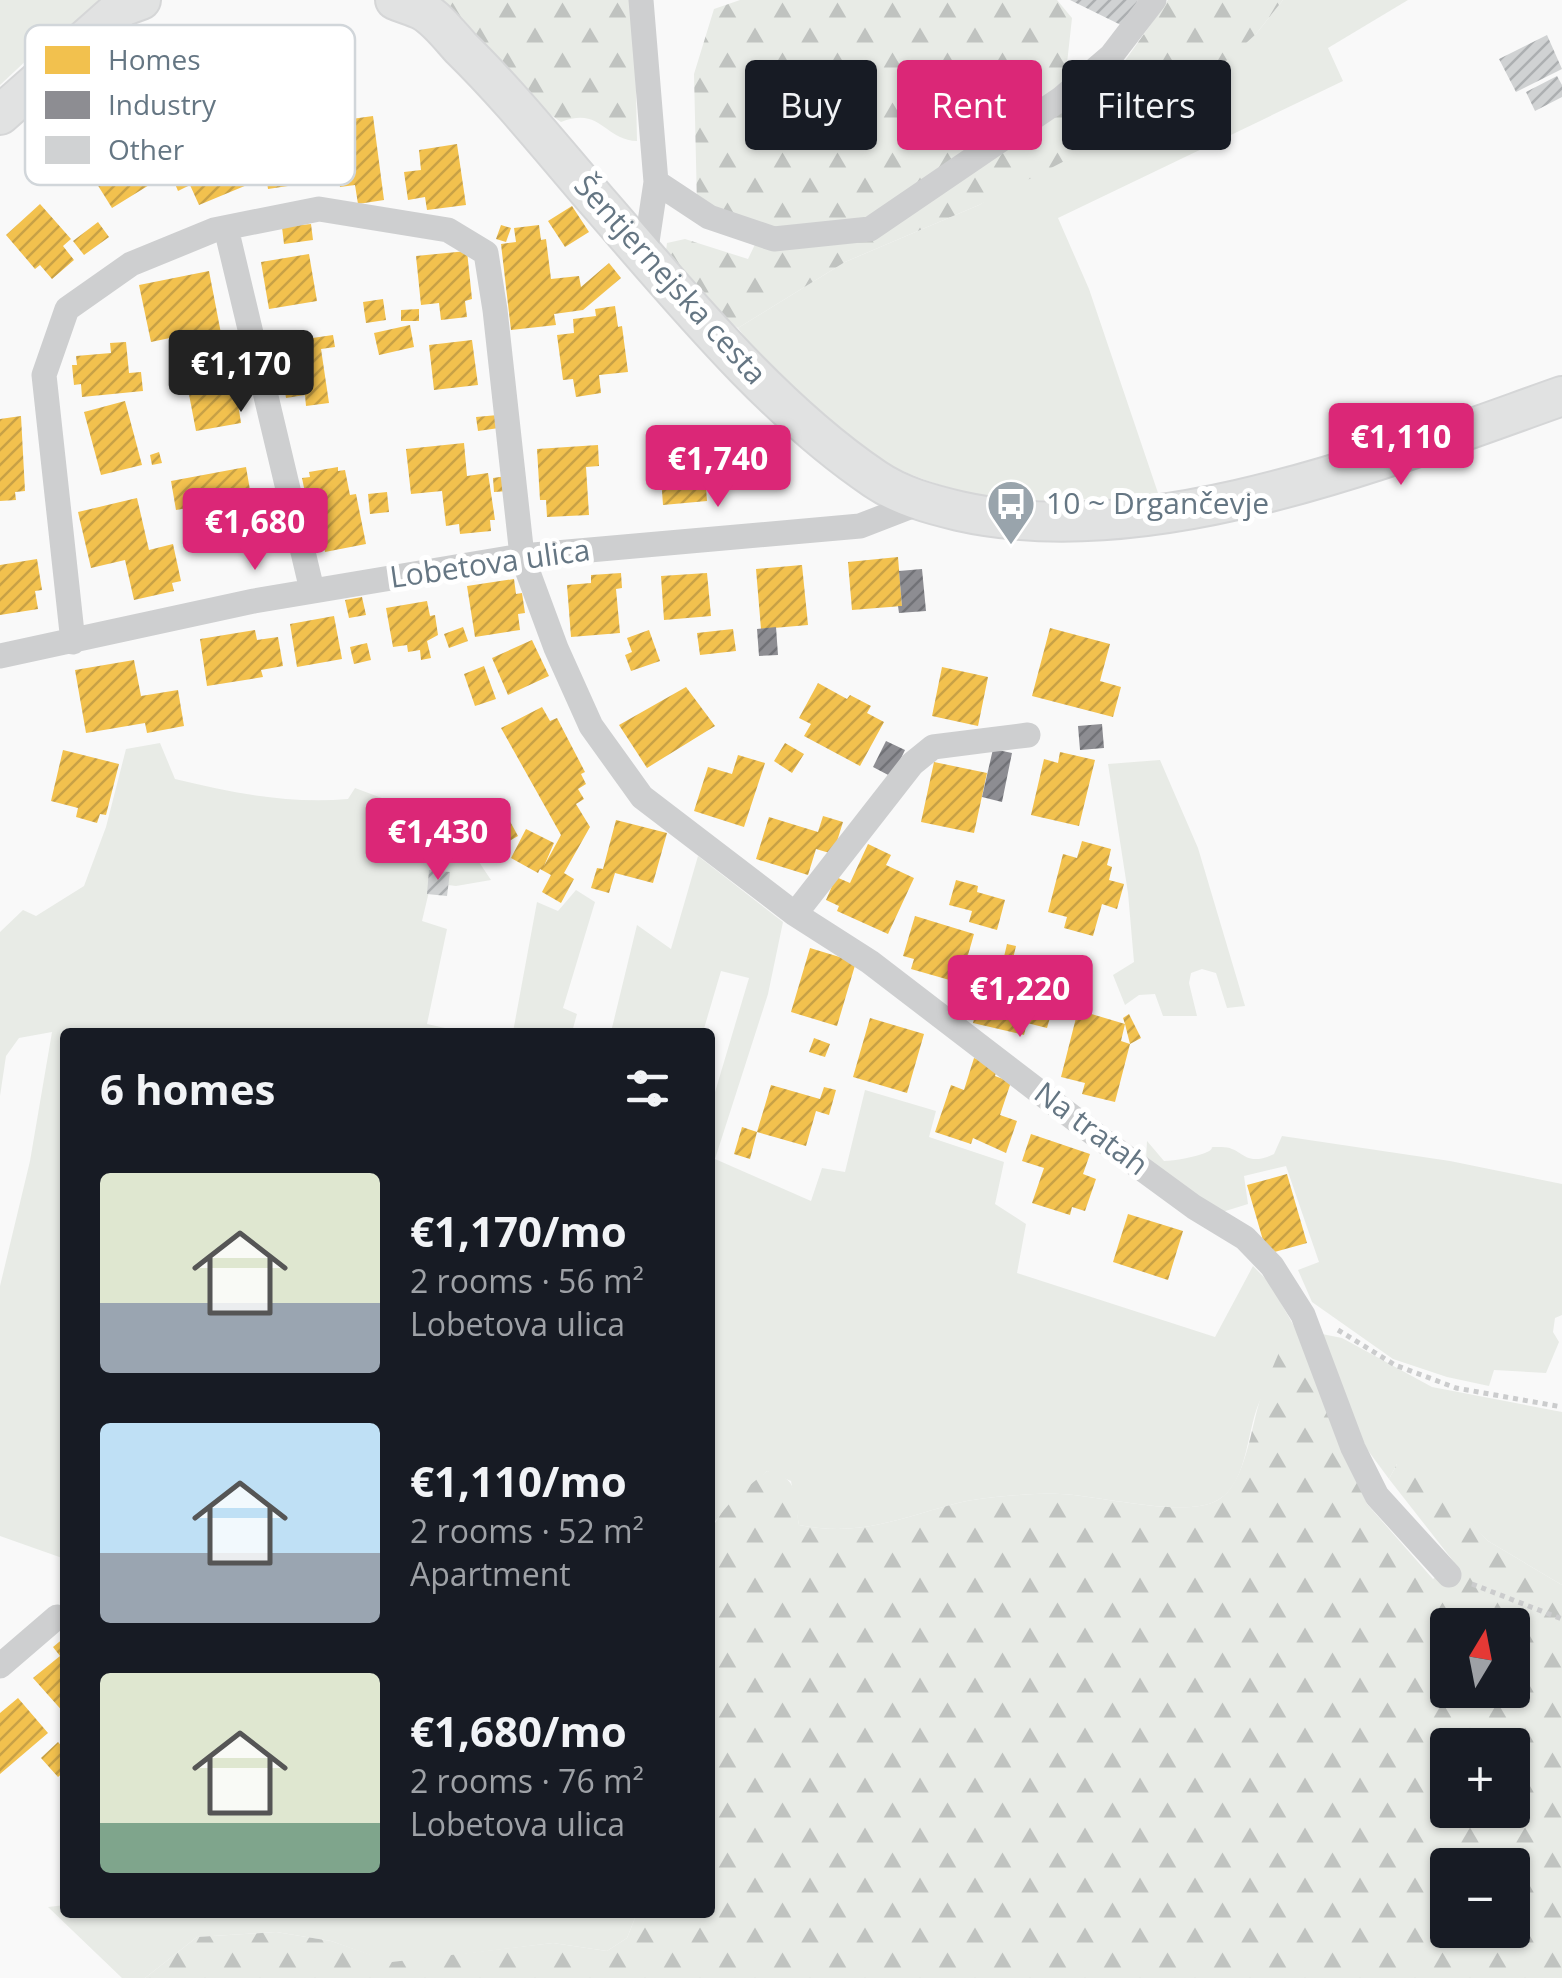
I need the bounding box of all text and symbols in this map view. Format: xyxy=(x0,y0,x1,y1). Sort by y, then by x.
legend xyxy=(25,25,355,185)
text: Homes xyxy=(108,40,200,78)
chip: Buy xyxy=(745,60,877,150)
chip: Rent xyxy=(897,60,1042,150)
chip: Filters xyxy=(1062,60,1231,150)
text: Industry xyxy=(108,85,217,123)
text: Other xyxy=(108,130,185,168)
street label: Šentjernejska cesta xyxy=(566,165,776,393)
pin: €1,170 xyxy=(160,330,322,415)
text: €1,170 xyxy=(191,341,291,384)
pin: €1,110 xyxy=(1320,403,1482,488)
text: €1,110 xyxy=(1351,414,1451,457)
pin: €1,740 xyxy=(637,425,799,510)
text: €1,740 xyxy=(668,436,768,479)
bus stop icon: 10 ~ Drgančevje xyxy=(985,478,1037,546)
place label: 10 ~ Drgančevje xyxy=(1046,482,1269,523)
pin: €1,680 xyxy=(174,488,336,573)
text: €1,680 xyxy=(205,499,305,542)
street label: Lobetova ulica xyxy=(387,528,593,597)
pin: €1,430 xyxy=(357,798,519,883)
text: €1,430 xyxy=(388,809,488,852)
pin: €1,220 xyxy=(939,955,1101,1040)
text: €1,220 xyxy=(970,966,1070,1009)
text: 6 homes xyxy=(100,1060,275,1117)
icon: filters xyxy=(620,1061,675,1116)
street label: Na tratah xyxy=(1027,1072,1157,1184)
text: €1,170/mo xyxy=(410,1202,627,1259)
icon: home xyxy=(180,1213,300,1333)
text: 2 rooms · 56 m² xyxy=(410,1259,644,1302)
text: Lobetova ulica xyxy=(410,1302,625,1345)
text: €1,110/mo xyxy=(410,1452,627,1509)
icon: home xyxy=(180,1463,300,1583)
text: 2 rooms · 52 m² xyxy=(410,1509,644,1552)
text: Apartment xyxy=(410,1552,571,1595)
north arrow xyxy=(1430,1608,1530,1708)
map controls xyxy=(1430,1608,1530,1948)
text: €1,680/mo xyxy=(410,1702,627,1759)
icon: home xyxy=(180,1713,300,1833)
button: + xyxy=(1430,1728,1530,1828)
text: 2 rooms · 76 m² xyxy=(410,1759,644,1802)
text: Lobetova ulica xyxy=(410,1802,625,1845)
button: − xyxy=(1430,1848,1530,1948)

